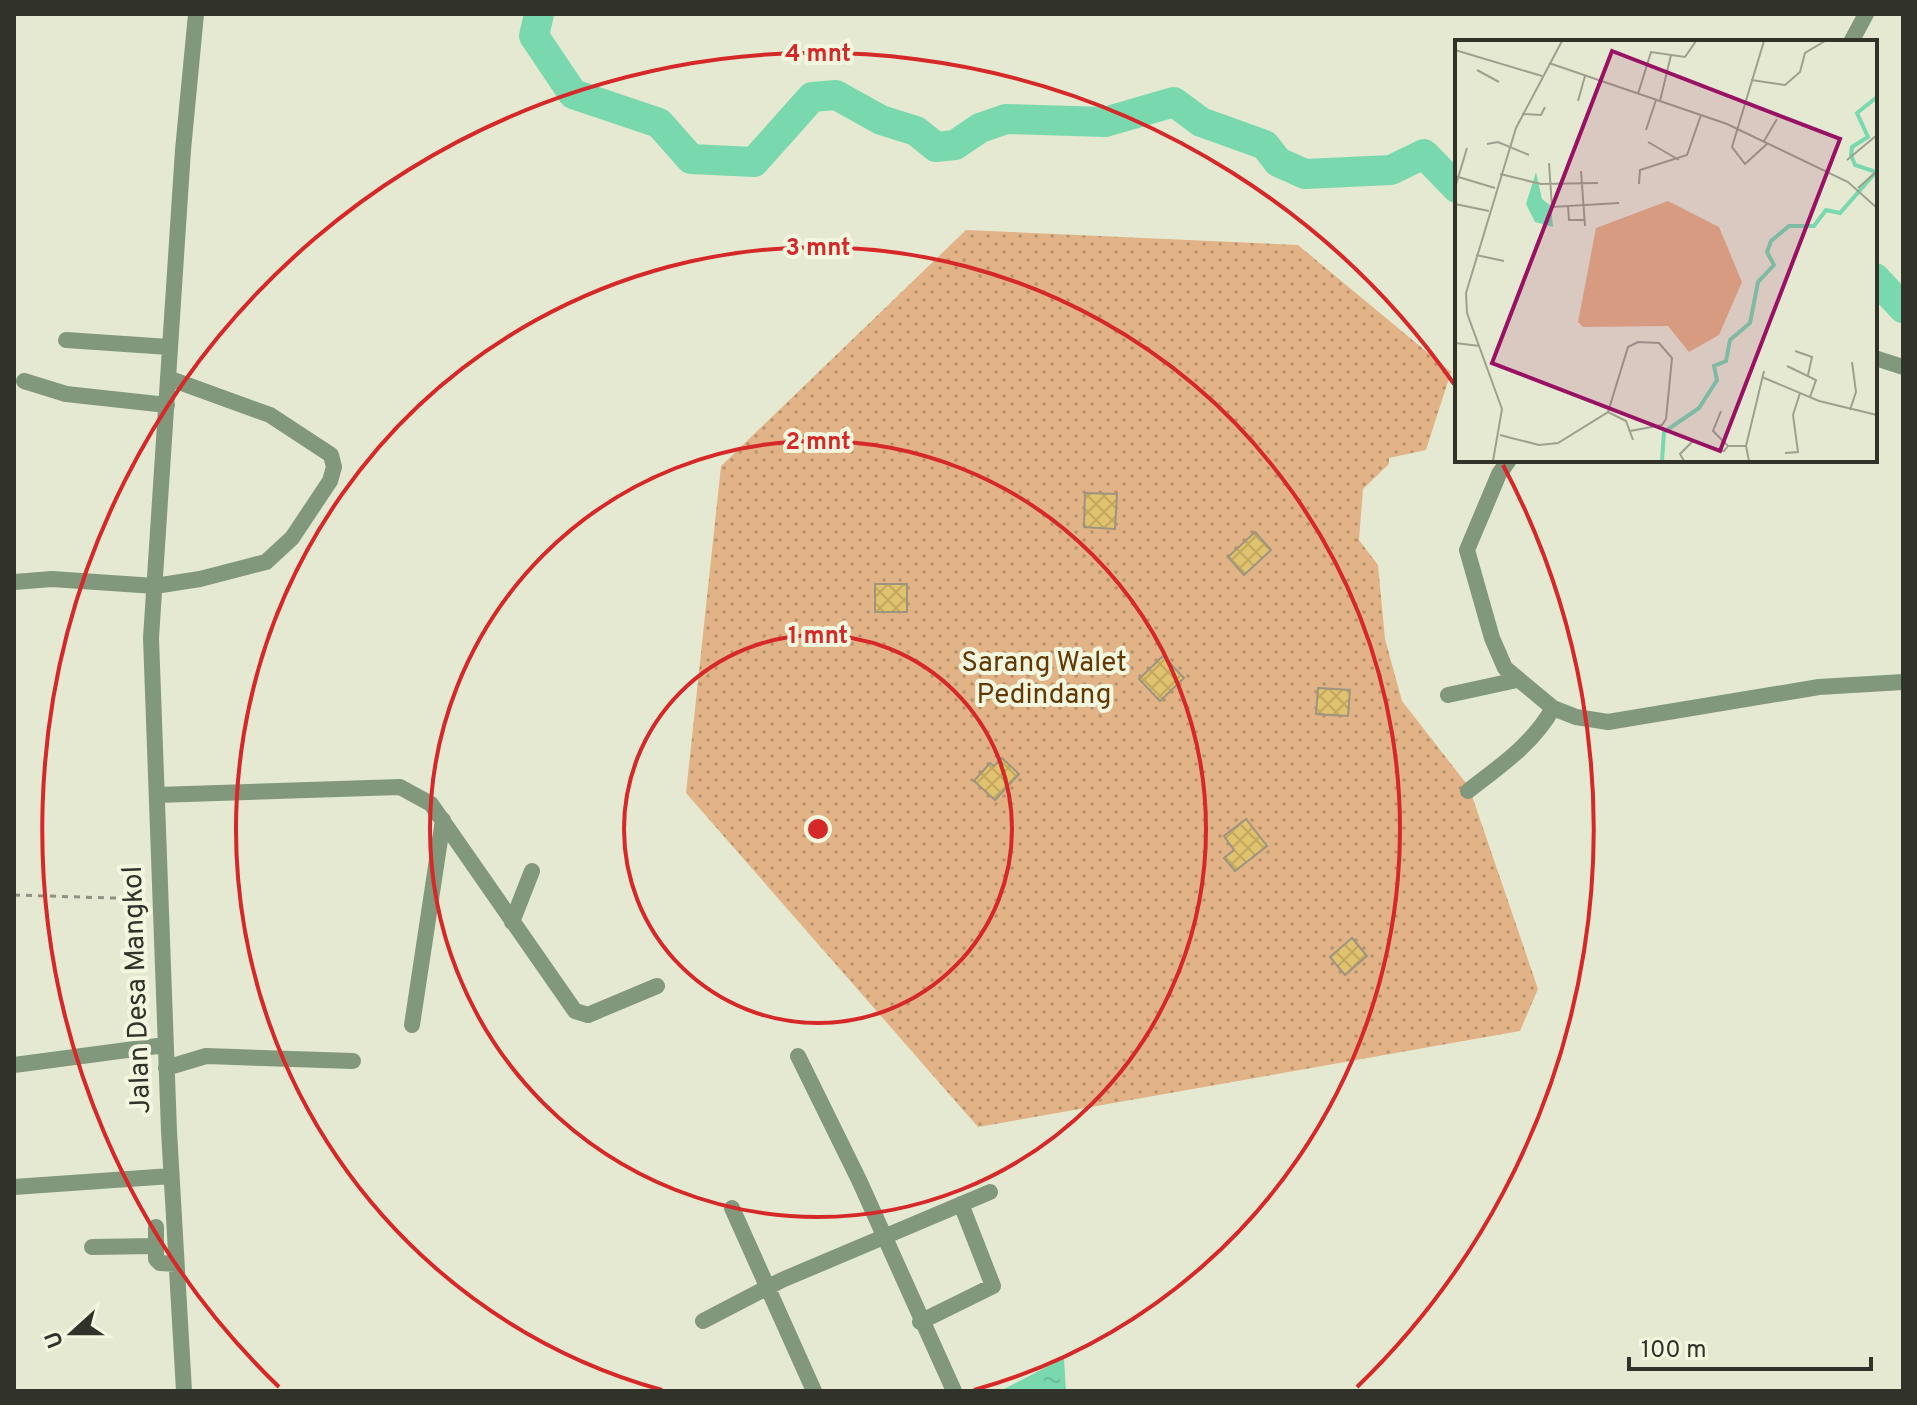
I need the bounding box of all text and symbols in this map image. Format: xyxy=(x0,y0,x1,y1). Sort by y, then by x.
text: 4 mnt xyxy=(785,40,851,70)
inset map xyxy=(1455,40,1877,462)
text: 3 mnt xyxy=(786,234,850,264)
text: 2 mnt xyxy=(785,428,851,458)
text: 1 mnt xyxy=(788,622,848,652)
park label: Sarang Walet Pedindang xyxy=(961,646,1127,714)
centre of rings xyxy=(804,815,832,843)
street label: Jalan Desa Mangkol xyxy=(116,865,160,1115)
north arrow xyxy=(32,1293,112,1373)
scale bar xyxy=(1629,1321,1871,1371)
text: U xyxy=(40,1327,71,1351)
text: 100 m xyxy=(1641,1336,1707,1366)

